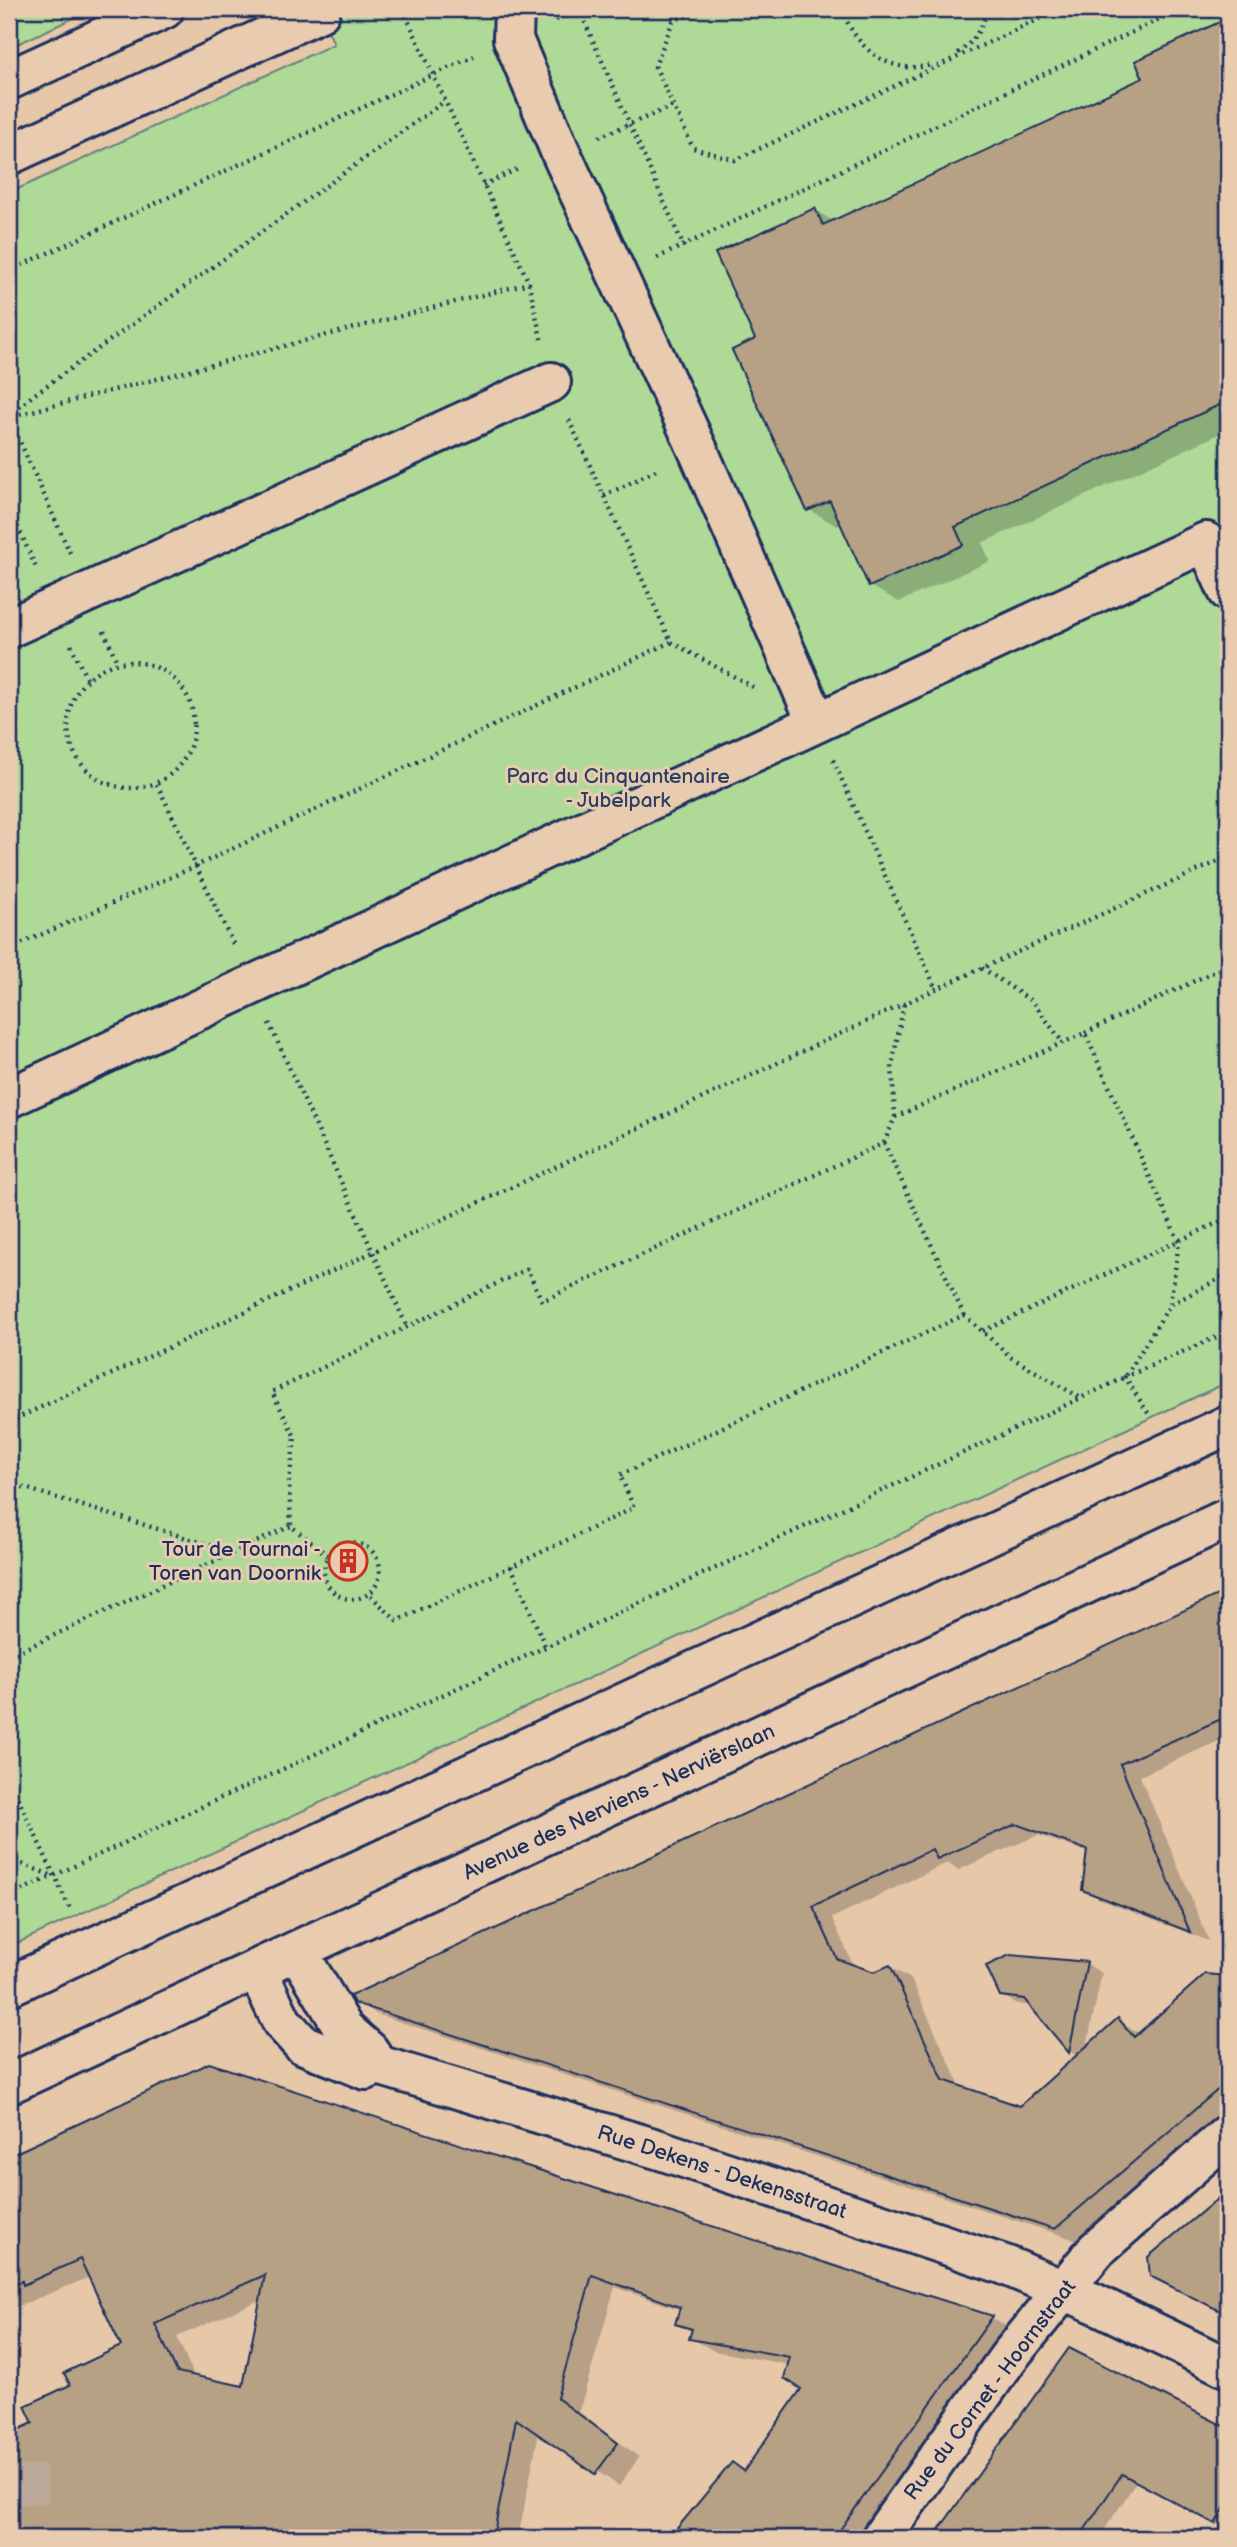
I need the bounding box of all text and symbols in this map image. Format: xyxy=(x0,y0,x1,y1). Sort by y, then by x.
park label: Parc du Cinquantenaire - Jubelpark xyxy=(506,764,730,813)
place label: Tour de Tournai - Toren van Doornik xyxy=(149,1537,322,1586)
building icon: Tour de Tournai - Toren van Doornik xyxy=(327,1540,369,1582)
street label: Avenue des Nerviens - Nerviërslaan xyxy=(459,1719,779,1885)
street label: Rue Dekens - Dekensstraat xyxy=(594,2120,850,2224)
street label: Rue du Cornet - Hoornstraat xyxy=(899,2274,1081,2505)

